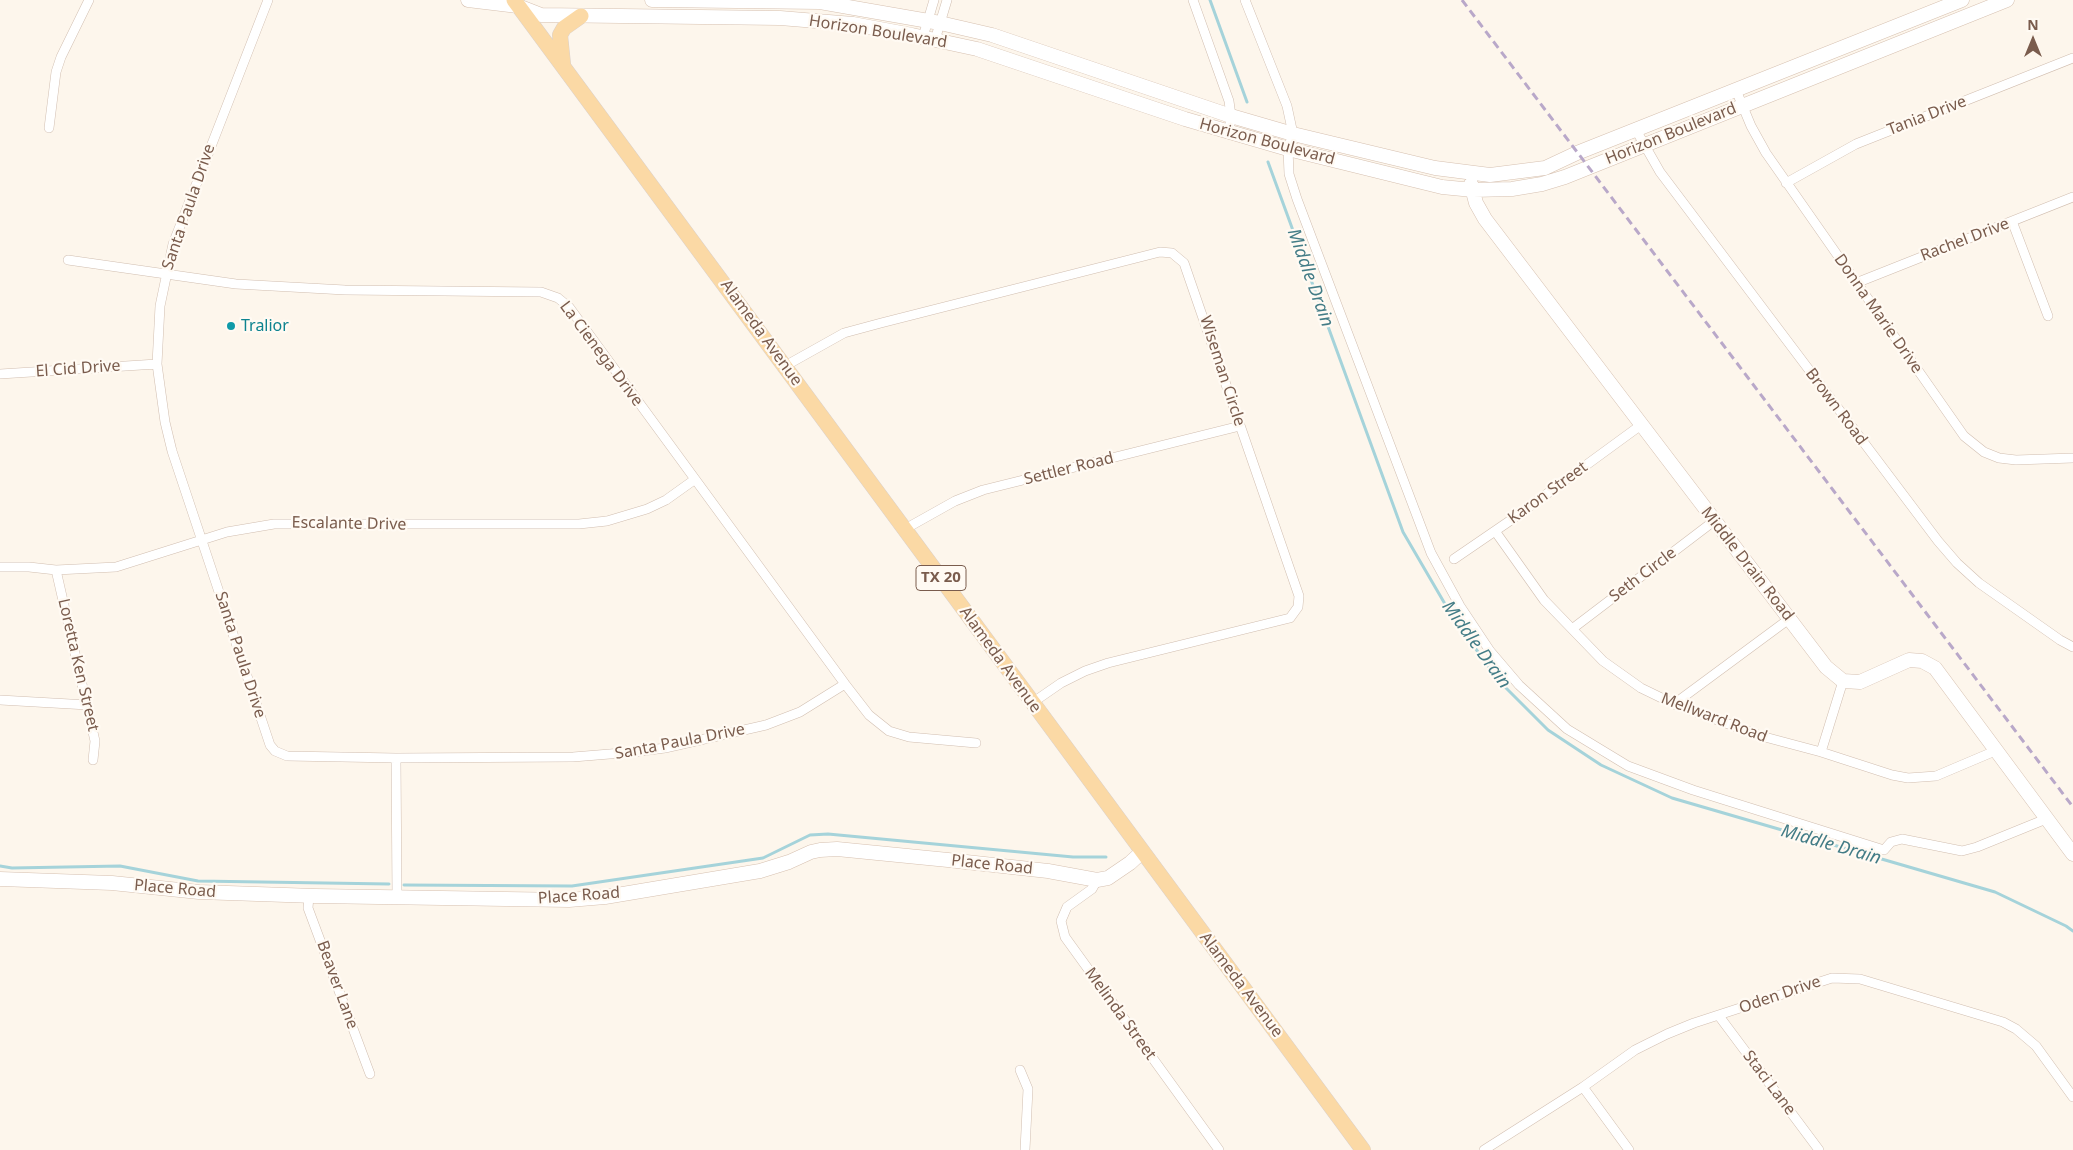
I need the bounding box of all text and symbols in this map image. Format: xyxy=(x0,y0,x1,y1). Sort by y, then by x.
street label: Horizon Boulevard xyxy=(808,12,948,52)
north arrow xyxy=(2008,15,2058,65)
text: N xyxy=(2027,15,2039,34)
street label: Tania Drive xyxy=(1885,92,1969,140)
street label: Horizon Boulevard xyxy=(1603,99,1739,169)
street label: Horizon Boulevard xyxy=(1197,115,1337,169)
street label: Santa Paula Drive xyxy=(158,142,220,272)
street label: Rachel Drive xyxy=(1918,214,2012,266)
water label: Middle Drain xyxy=(1282,226,1338,330)
street label: Donna Marie Drive xyxy=(1830,251,1926,377)
street label: Alameda Avenue xyxy=(716,276,806,390)
street label: La Cienega Drive xyxy=(555,298,647,410)
street label: Wiseman Circle xyxy=(1195,313,1249,429)
place label: Tralior xyxy=(241,316,289,336)
marker: Tralior xyxy=(225,320,237,332)
street label: El Cid Drive xyxy=(35,356,121,382)
street label: Brown Road xyxy=(1801,365,1871,449)
street label: Settler Road xyxy=(1022,449,1116,489)
street label: Karon Street xyxy=(1505,458,1591,528)
street label: Middle Drain Road xyxy=(1697,503,1797,625)
street label: Escalante Drive xyxy=(291,513,407,535)
street label: Seth Circle xyxy=(1606,544,1680,606)
road number: TX 20 xyxy=(916,566,966,590)
street label: Santa Paula Drive xyxy=(210,589,270,721)
street label: Loretta Ken Street xyxy=(53,597,103,733)
water label: Middle Drain xyxy=(1437,597,1515,693)
street label: Alameda Avenue xyxy=(955,603,1045,717)
street label: Mellward Road xyxy=(1658,689,1770,747)
street label: Santa Paula Drive xyxy=(613,720,747,764)
water label: Middle Drain xyxy=(1779,820,1883,870)
street label: Place Road xyxy=(950,851,1034,879)
street label: Place Road xyxy=(133,876,217,902)
street label: Place Road xyxy=(537,884,621,908)
street label: Alameda Avenue xyxy=(1195,929,1287,1041)
street label: Beaver Lane xyxy=(312,938,362,1032)
street label: Melinda Street xyxy=(1080,964,1160,1064)
street label: Oden Drive xyxy=(1737,972,1823,1018)
street label: Staci Lane xyxy=(1739,1047,1799,1119)

